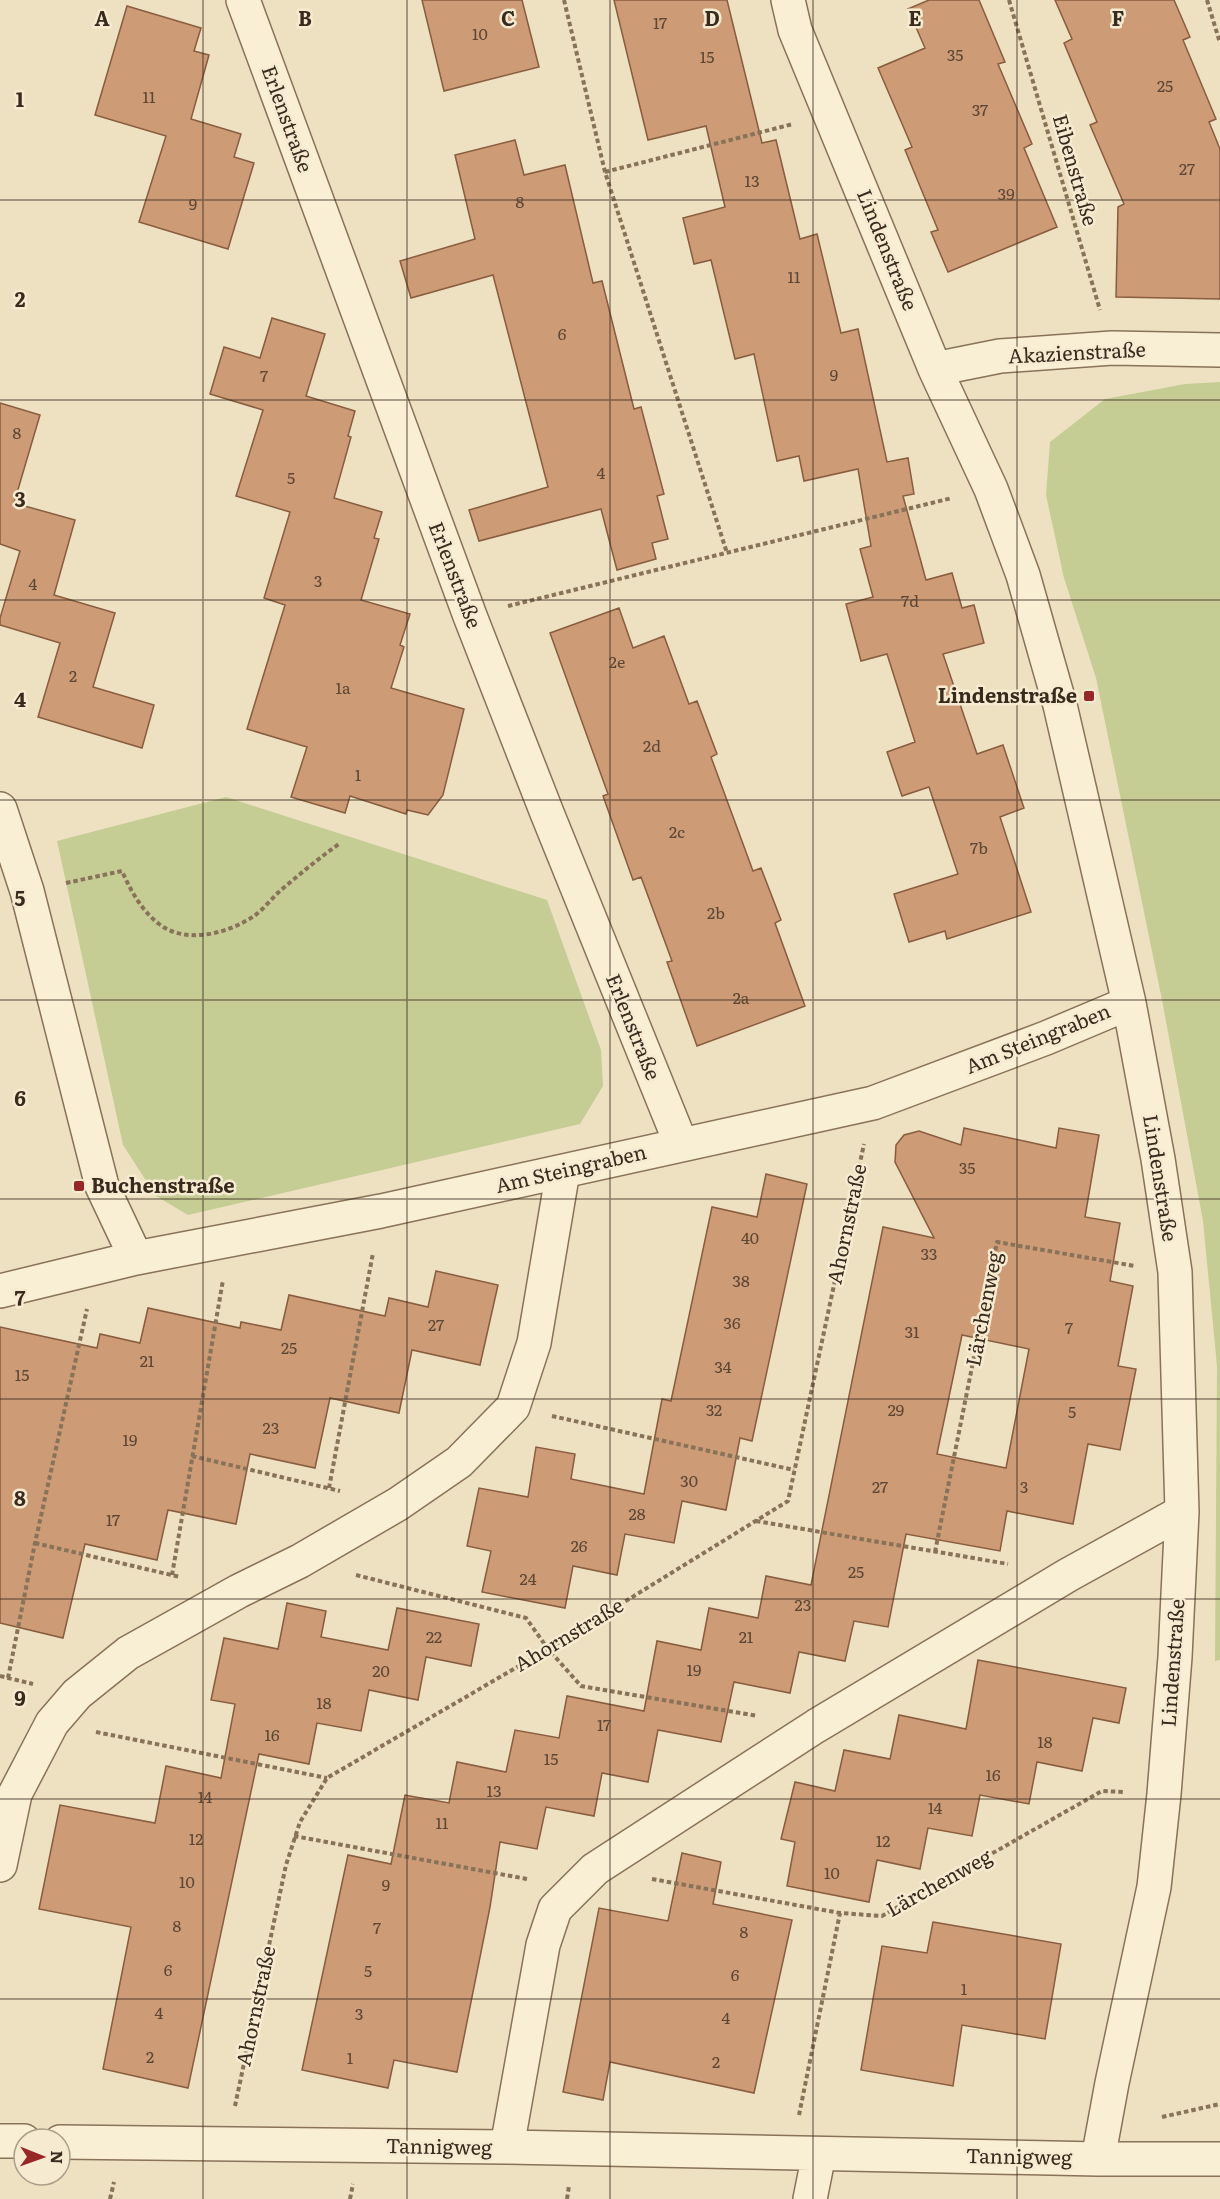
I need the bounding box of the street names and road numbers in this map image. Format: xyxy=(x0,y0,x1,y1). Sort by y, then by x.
street label: Erlenstraße xyxy=(256,60,322,176)
street label: Eibenstraße xyxy=(1047,110,1107,229)
street label: Lindenstraße xyxy=(851,184,927,314)
street label: Akazienstraße xyxy=(1007,332,1147,370)
street label: Erlenstraße xyxy=(423,517,491,632)
street label: Erlenstraße xyxy=(600,969,670,1084)
street label: Am Steingraben xyxy=(960,994,1114,1080)
street label: Lindenstraße xyxy=(1137,1112,1187,1243)
street label: Am Steingraben xyxy=(492,1135,649,1199)
street label: Ahornstraße xyxy=(818,1161,872,1287)
street label: Lärchenweg xyxy=(956,1248,1008,1369)
street label: Ahornstraße xyxy=(508,1589,628,1678)
street label: Lindenstraße xyxy=(1152,1598,1190,1728)
street label: Lärchenweg xyxy=(880,1839,997,1923)
street label: Ahornstraße xyxy=(227,1943,281,2069)
street label: Tannigweg xyxy=(386,2129,493,2161)
street label: Tannigweg xyxy=(966,2139,1073,2171)

